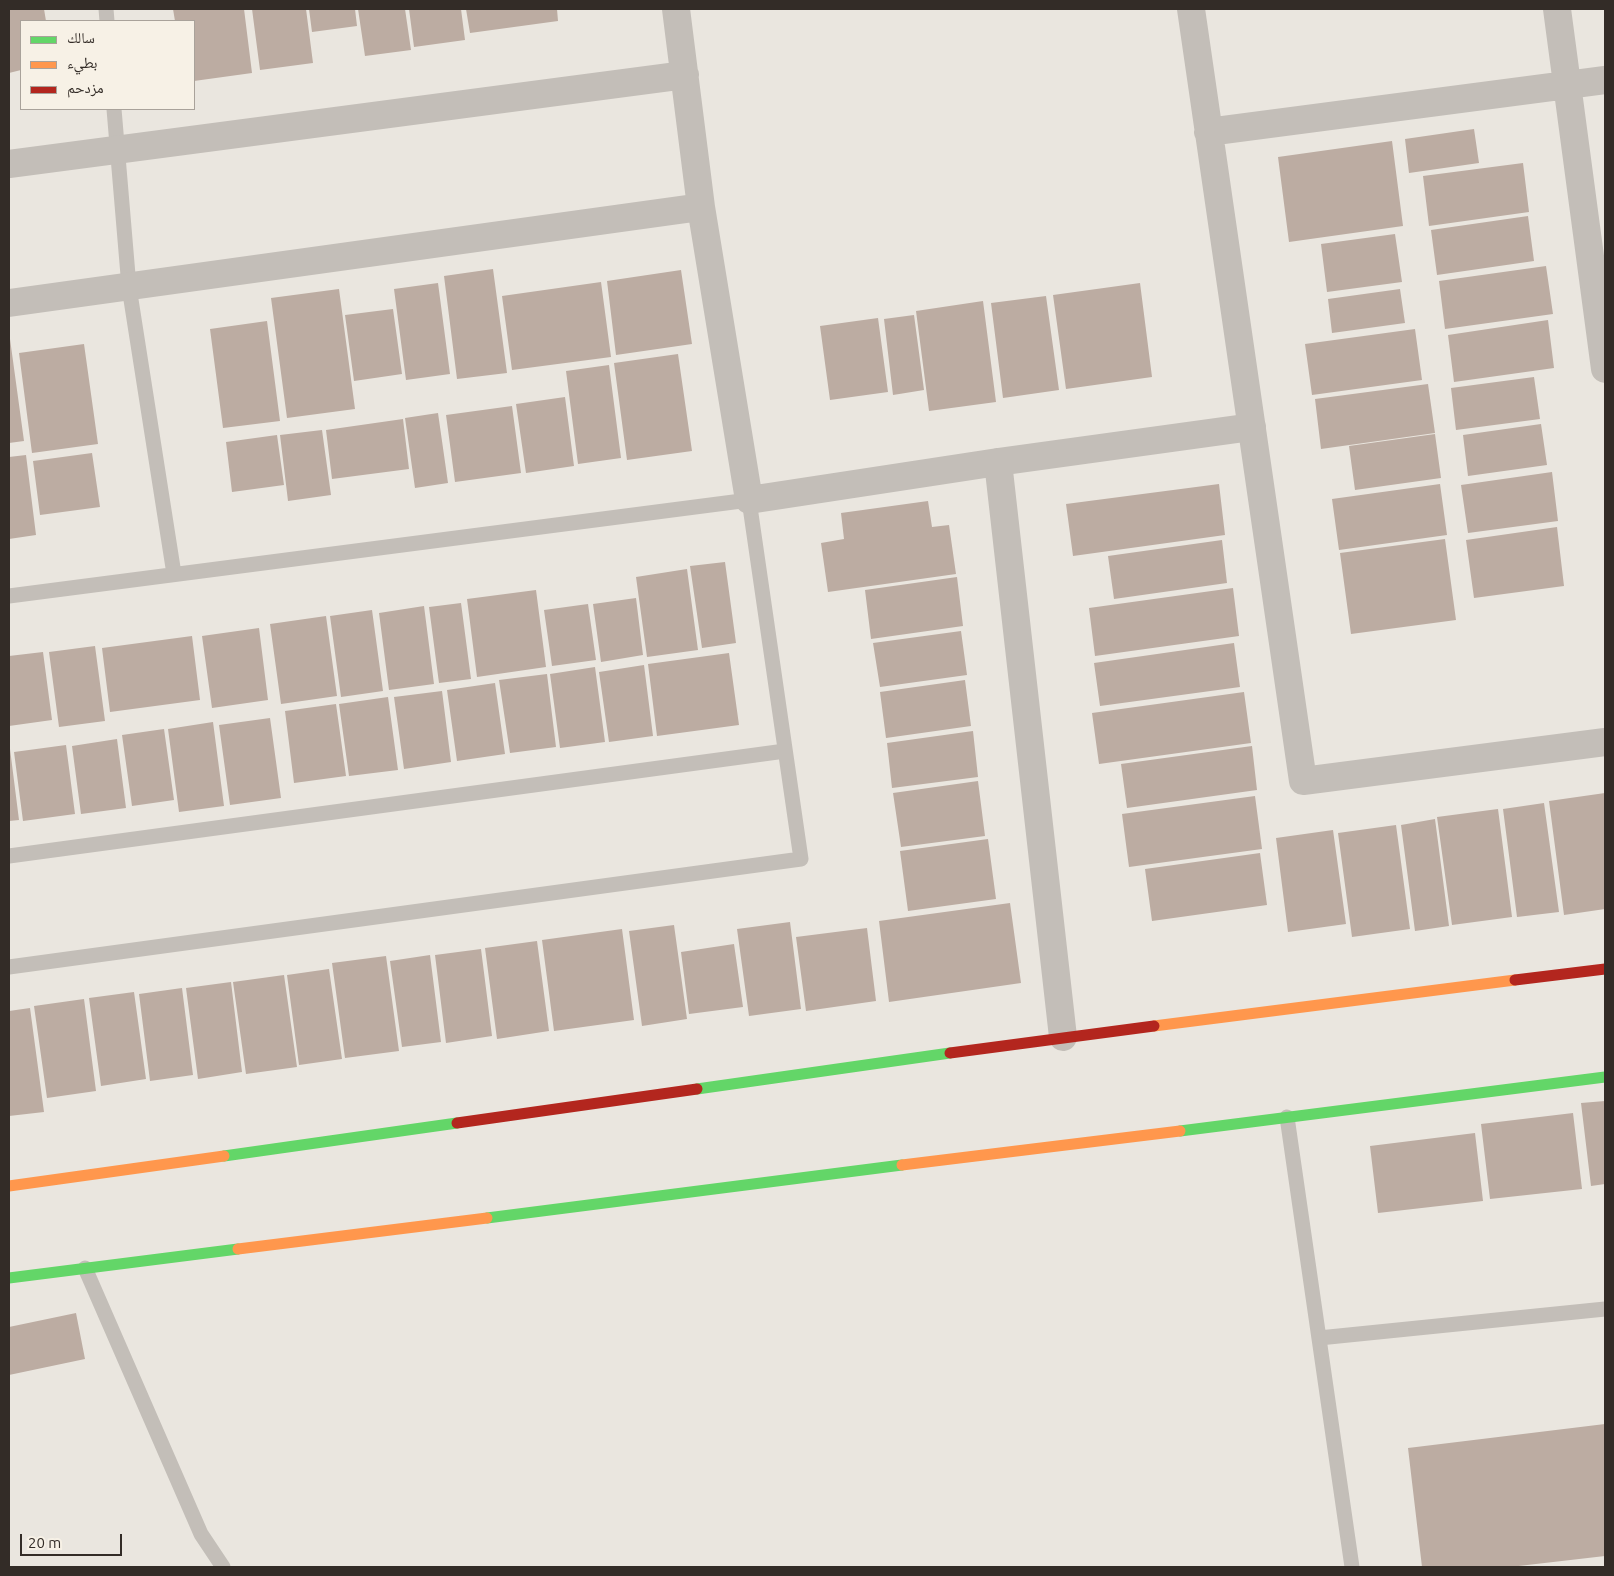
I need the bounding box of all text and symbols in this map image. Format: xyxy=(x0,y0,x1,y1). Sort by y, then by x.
legend xyxy=(20,20,195,110)
text: سالك xyxy=(67,29,95,46)
text: بطيء xyxy=(67,54,97,71)
text: مزدحم xyxy=(67,79,104,96)
scale bar xyxy=(22,1524,125,1556)
text: 20 m xyxy=(28,1534,61,1551)

